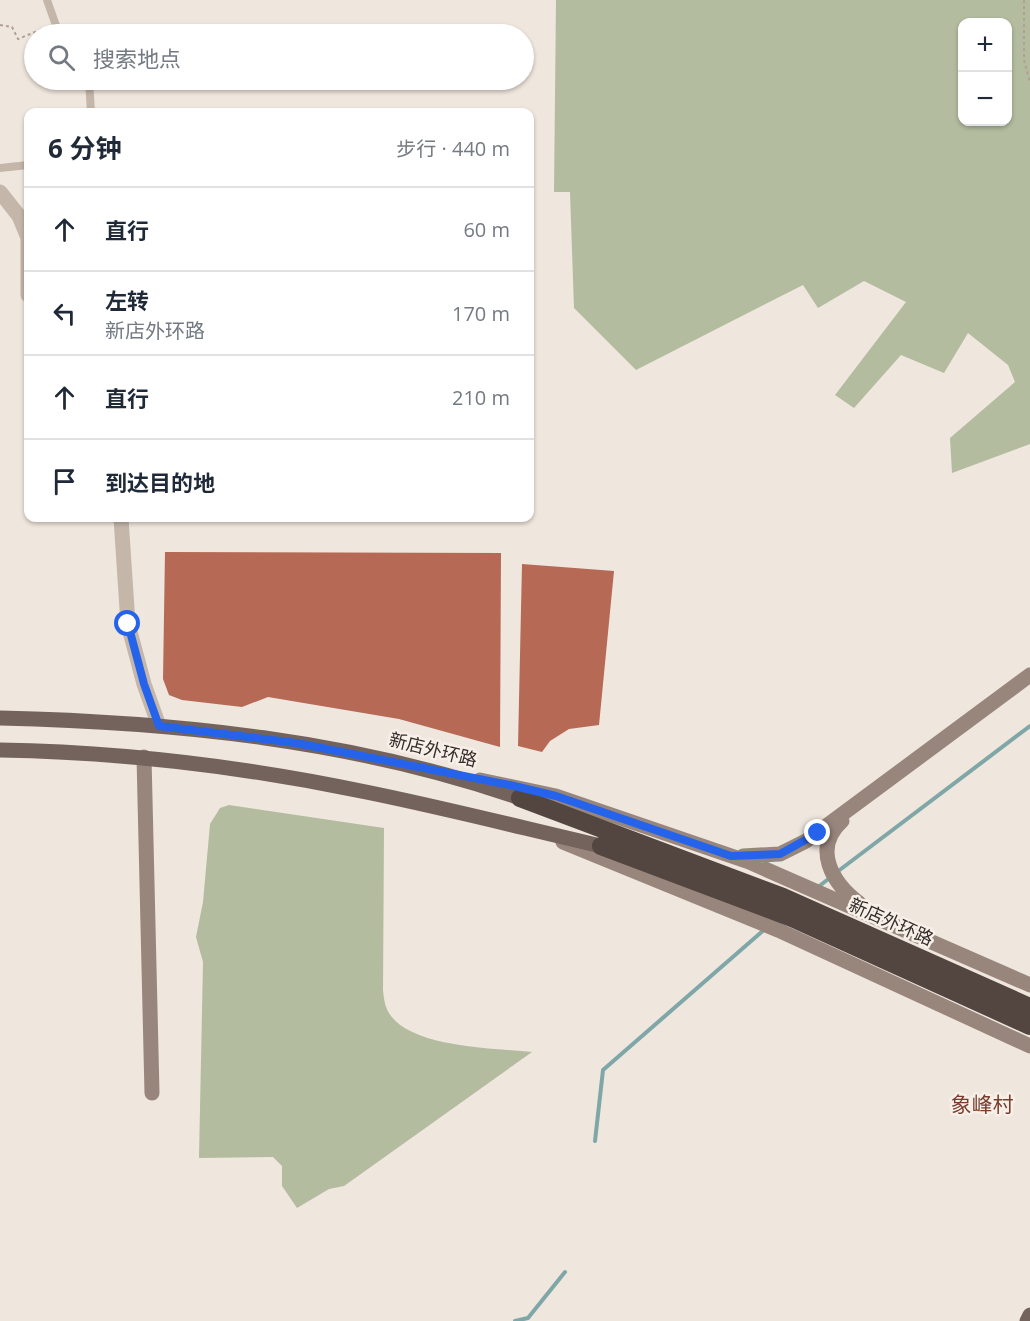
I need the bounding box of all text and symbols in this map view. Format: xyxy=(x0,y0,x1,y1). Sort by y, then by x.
map controls xyxy=(958,18,1012,126)
button: + xyxy=(958,18,1012,72)
search box xyxy=(24,24,534,90)
icon: search xyxy=(45,41,78,74)
text: 搜索地点 xyxy=(93,43,181,73)
button: − xyxy=(958,72,1012,126)
text: 6 分钟 xyxy=(48,130,122,166)
text: 步行 · 440 m xyxy=(396,135,510,162)
icon: ahead xyxy=(48,213,81,246)
text: 直行 xyxy=(105,215,149,245)
text: 60 m xyxy=(463,216,510,243)
text: 左转 xyxy=(105,285,149,315)
icon: left xyxy=(48,297,81,330)
text: 170 m xyxy=(452,300,510,327)
text: 新店外环路 xyxy=(105,317,205,344)
icon: ahead xyxy=(48,381,81,414)
text: 直行 xyxy=(105,383,149,413)
text: 210 m xyxy=(452,384,510,411)
icon: arrive xyxy=(48,465,81,498)
text: 到达目的地 xyxy=(105,467,215,497)
route start xyxy=(114,610,140,636)
street label: 新店外环路 xyxy=(387,726,480,772)
route end xyxy=(804,819,830,845)
street label: 新店外环路 xyxy=(845,892,937,950)
district label: 象峰村 xyxy=(951,1090,1014,1118)

